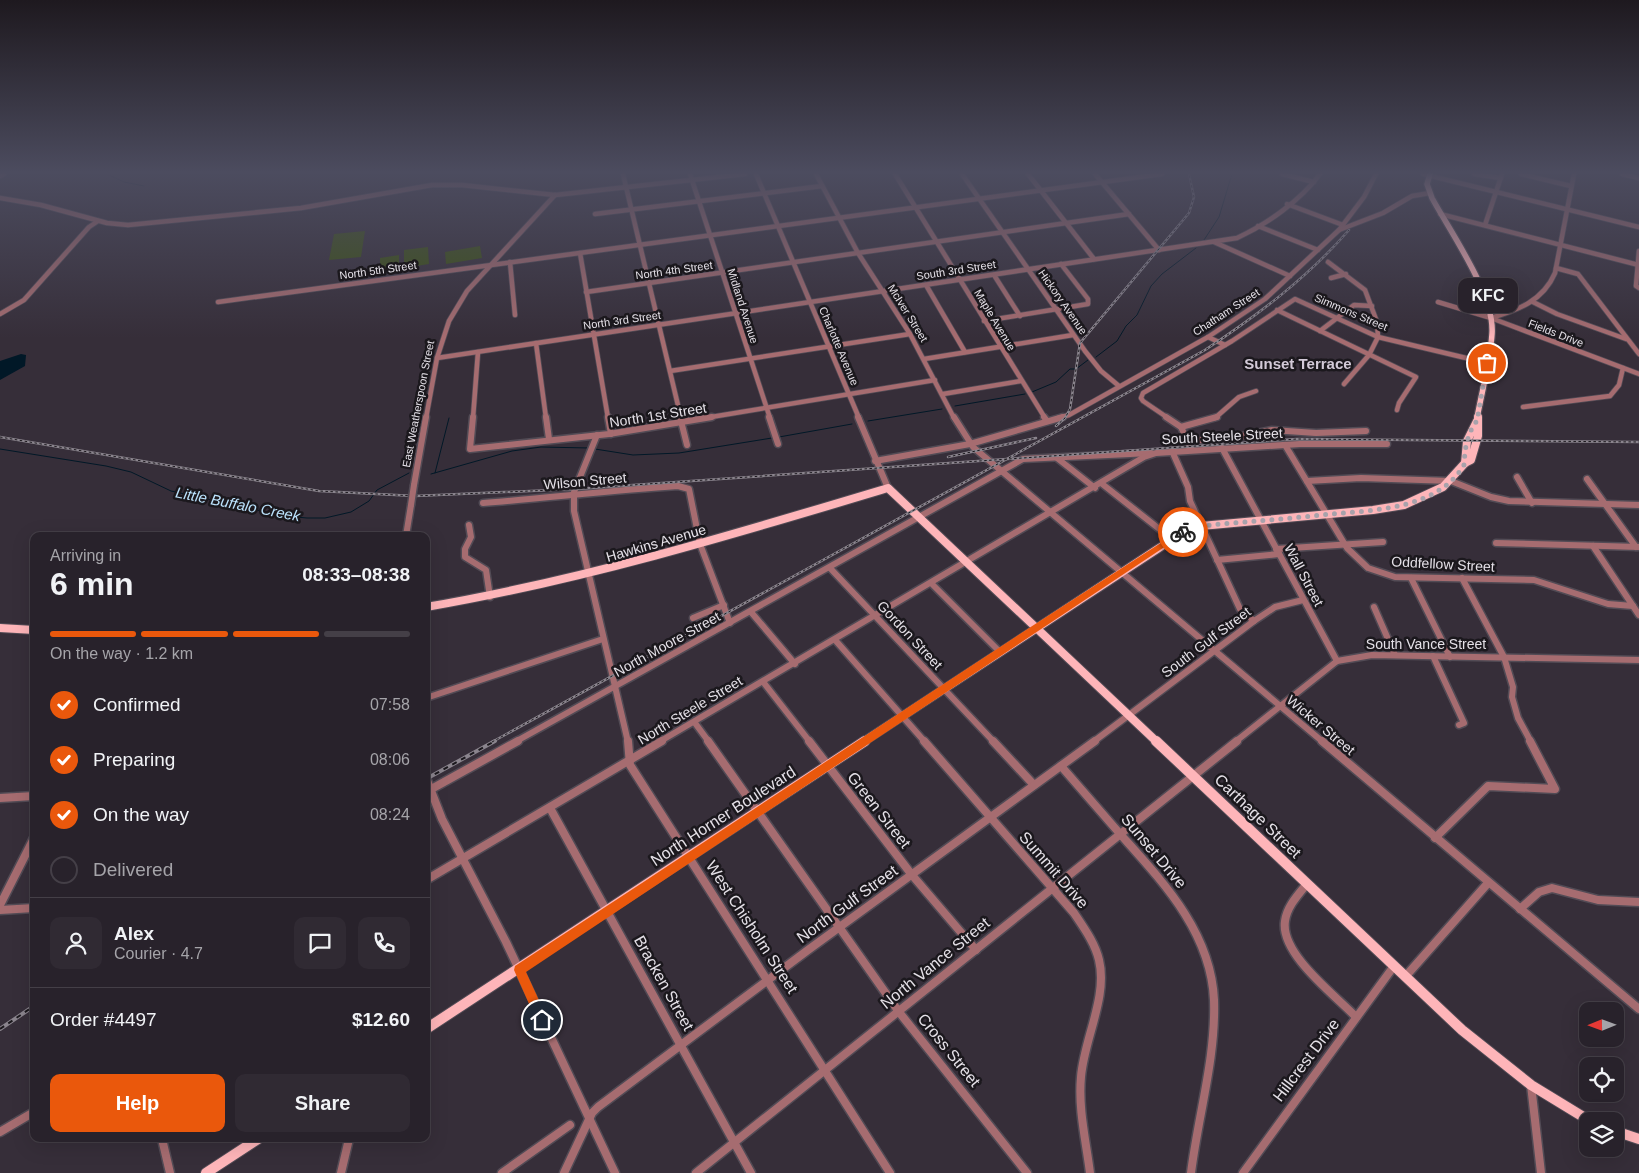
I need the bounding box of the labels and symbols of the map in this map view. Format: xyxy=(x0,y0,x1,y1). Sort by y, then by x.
street label: South 3rd Street xyxy=(915,258,997,282)
street label: North 5th Street xyxy=(339,259,417,281)
street label: North 4th Street xyxy=(635,259,713,281)
street label: Midland Avenue xyxy=(725,267,761,345)
street label: Hickory Avenue xyxy=(1036,267,1090,337)
callout: KFC xyxy=(1457,278,1517,313)
street label: McIver Street xyxy=(886,282,930,344)
street label: Chatham Street xyxy=(1190,286,1262,338)
street label: Maple Avenue xyxy=(972,287,1018,353)
street label: Simmons Street xyxy=(1313,291,1389,333)
street label: Charlotte Avenue xyxy=(817,305,861,387)
street label: North 3rd Street xyxy=(582,309,662,331)
street label: Fields Drive xyxy=(1527,317,1585,349)
street label: East Weatherspoon Street xyxy=(400,340,436,468)
pin xyxy=(1466,342,1508,384)
district label: Sunset Terrace xyxy=(1244,355,1352,372)
street label: North 1st Street xyxy=(608,399,708,431)
street label: South Steele Street xyxy=(1161,425,1283,447)
street label: Wilson Street xyxy=(543,469,627,493)
water label: Little Buffalo Creek xyxy=(174,484,303,525)
courier xyxy=(1158,507,1208,557)
street label: Hawkins Avenue xyxy=(604,521,708,565)
street label: Wall Street xyxy=(1281,541,1327,609)
street label: Oddfellow Street xyxy=(1391,553,1495,575)
street label: Gordon Street xyxy=(874,597,946,673)
street label: South Gulf Street xyxy=(1158,603,1254,681)
street label: North Moore Street xyxy=(611,608,723,680)
street label: South Vance Street xyxy=(1366,636,1486,652)
street label: North Steele Street xyxy=(635,672,745,748)
street label: Wicker Street xyxy=(1284,692,1358,758)
street label: North Horner Boulevard xyxy=(648,763,798,869)
street label: Green Street xyxy=(844,769,914,852)
street label: Carthage Street xyxy=(1211,771,1305,862)
street label: Sunset Drive xyxy=(1118,810,1190,892)
street label: Summit Drive xyxy=(1016,828,1092,912)
street label: West Chisholm Street xyxy=(703,858,801,997)
street label: North Gulf Street xyxy=(793,862,901,946)
street label: North Vance Street xyxy=(877,914,993,1012)
street label: Bracken Street xyxy=(631,933,697,1034)
pin xyxy=(521,999,563,1041)
north arrow xyxy=(1579,1002,1624,1048)
street label: Cross Street xyxy=(914,1010,984,1090)
street label: Hillcrest Drive xyxy=(1270,1015,1343,1105)

